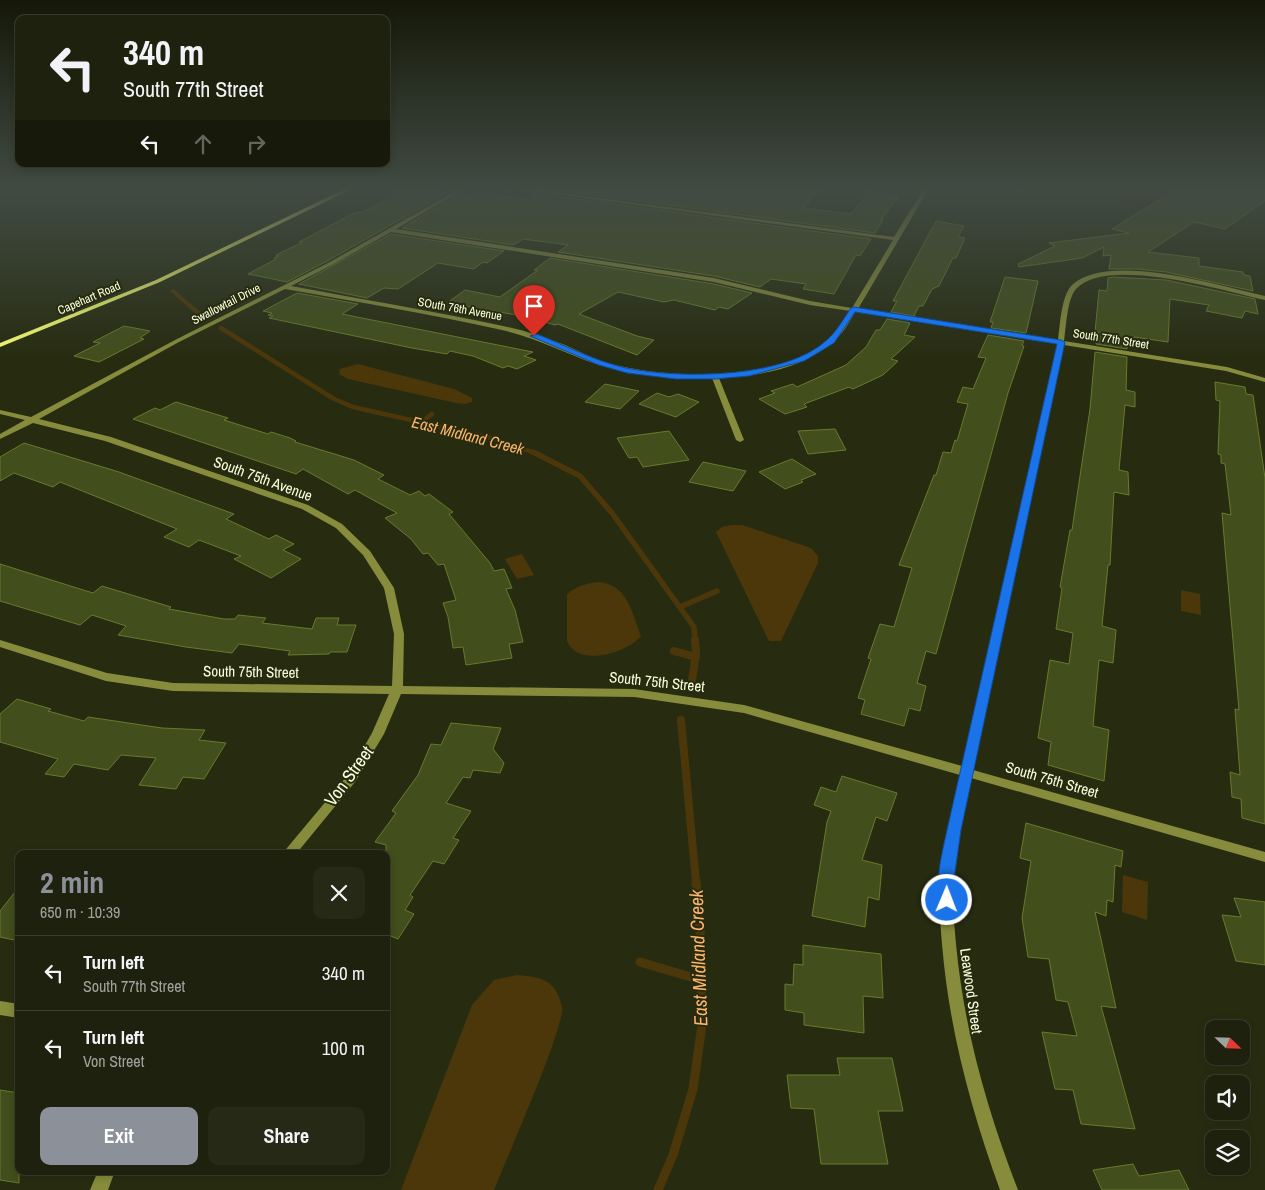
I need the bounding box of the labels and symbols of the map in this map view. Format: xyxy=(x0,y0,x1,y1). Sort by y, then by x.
street label: Capehart Road xyxy=(55,278,123,318)
street label: Swallowtail Drive xyxy=(189,280,263,328)
pin xyxy=(513,285,555,336)
street label: SOuth 76th Avenue xyxy=(417,294,503,324)
street label: South 77th Street xyxy=(1072,325,1150,353)
water label: East Midland Creek xyxy=(409,410,527,460)
street label: South 75th Avenue xyxy=(211,451,316,506)
street label: South 75th Street xyxy=(203,660,300,683)
street label: South 75th Street xyxy=(608,666,706,697)
street label: Von Street xyxy=(318,740,379,811)
street label: South 75th Street xyxy=(1003,756,1102,803)
position arrow xyxy=(920,873,972,925)
water label: East Midland Creek xyxy=(683,888,713,1027)
street label: Leawood Street xyxy=(955,947,988,1036)
north arrow xyxy=(1205,1020,1250,1065)

